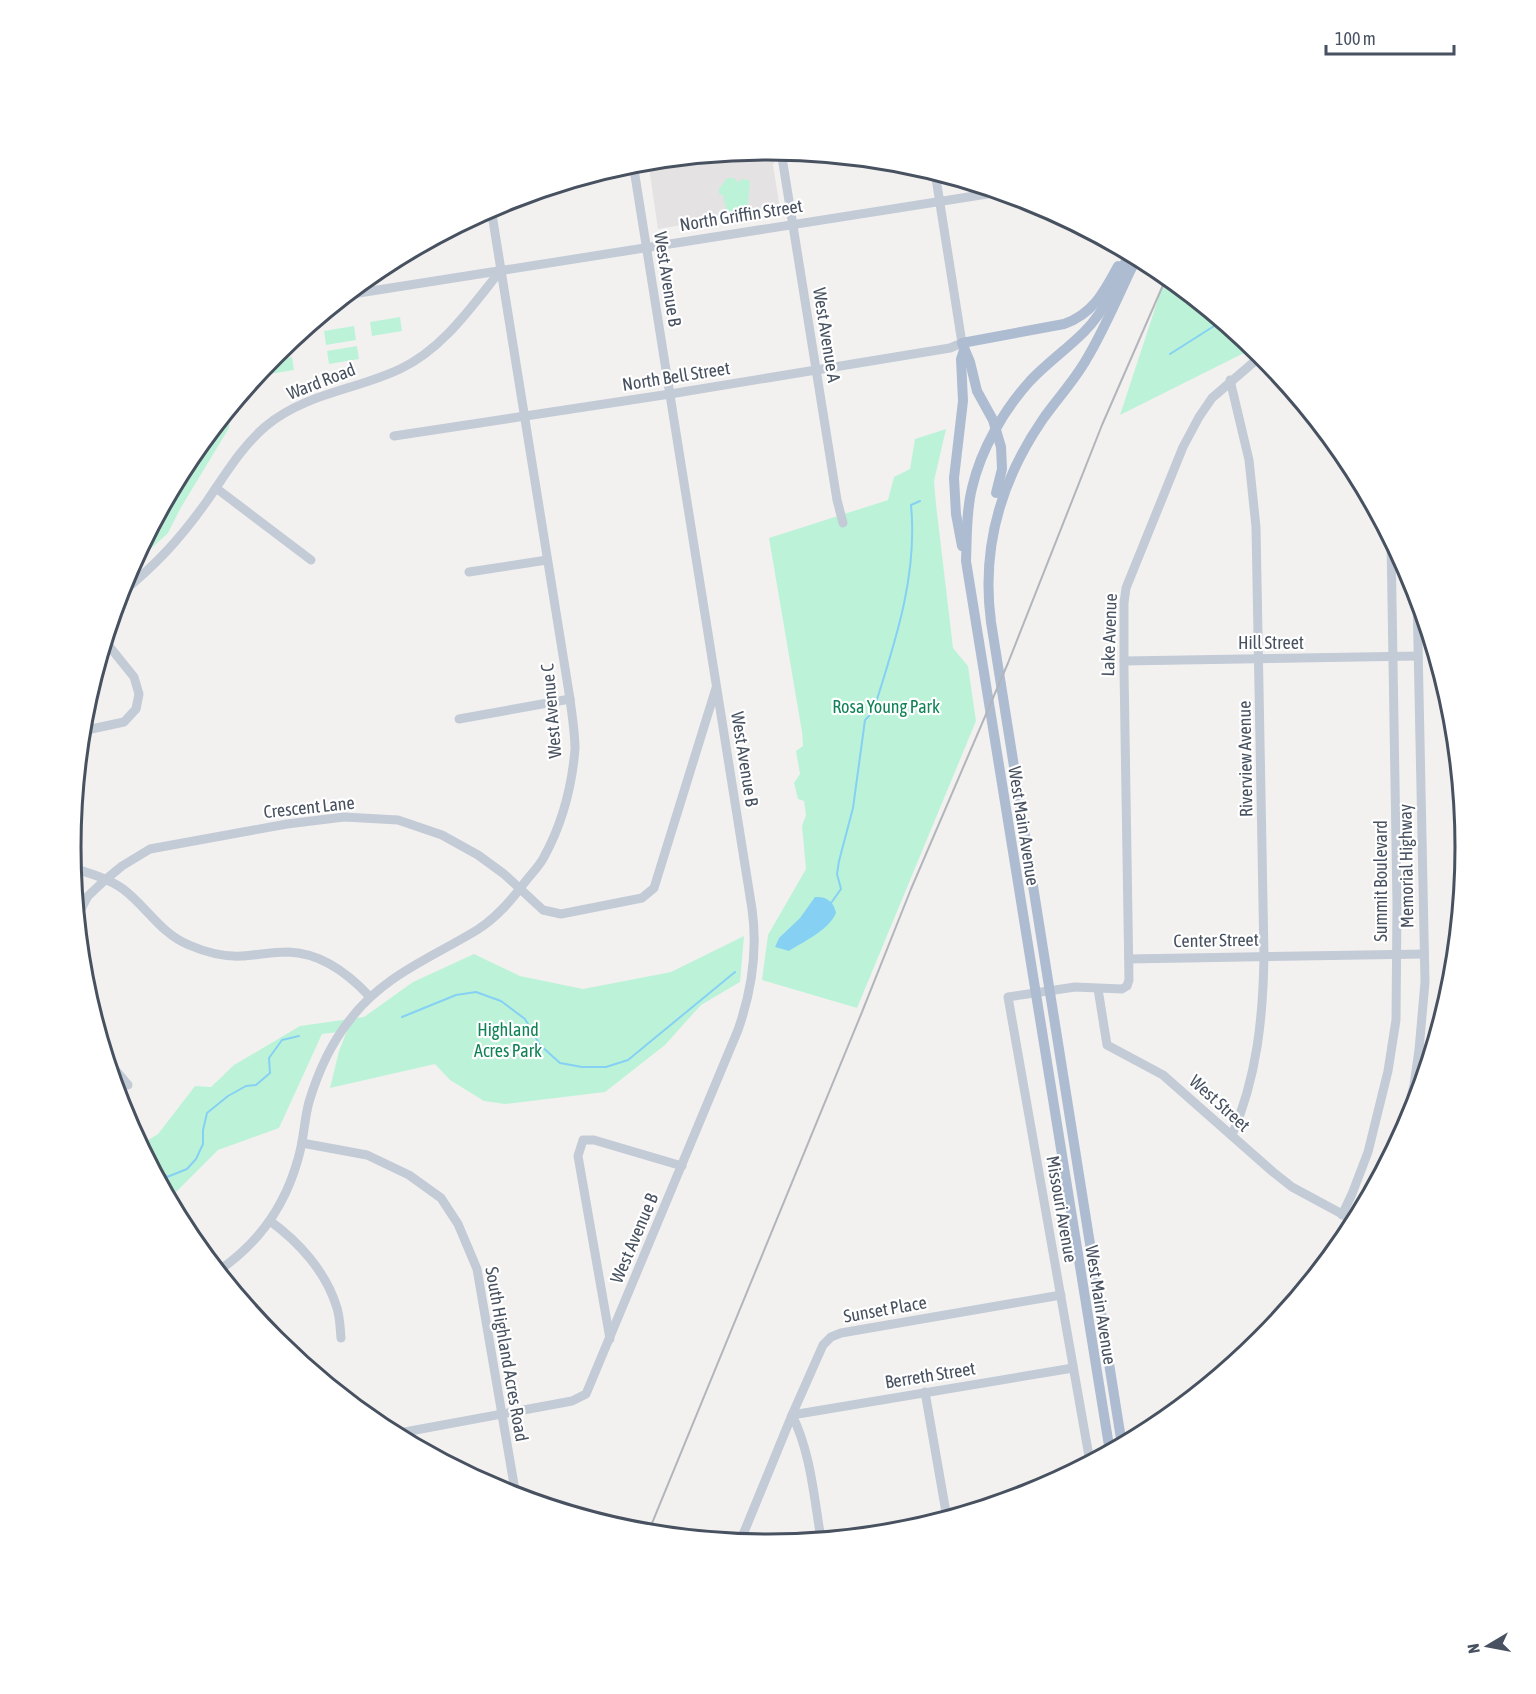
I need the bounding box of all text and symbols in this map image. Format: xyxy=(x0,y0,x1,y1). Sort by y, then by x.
scale bar xyxy=(1326,18,1454,56)
text: 100 m xyxy=(1335,28,1376,49)
street label: North Griffin Street xyxy=(678,195,804,235)
street label: West Avenue B xyxy=(650,230,686,328)
street label: West Avenue A xyxy=(809,286,845,384)
street label: North Bell Street xyxy=(621,357,731,395)
street label: Ward Road xyxy=(284,358,358,404)
street label: Lake Avenue xyxy=(1097,593,1121,677)
street label: Hill Street xyxy=(1238,632,1304,653)
street label: West Avenue C xyxy=(536,663,566,759)
park label: Rosa Young Park xyxy=(832,696,940,717)
street label: Riverview Avenue xyxy=(1233,701,1257,817)
street label: West Avenue B xyxy=(727,710,763,808)
street label: West Main Avenue xyxy=(1004,765,1044,887)
street label: Crescent Lane xyxy=(262,792,356,822)
street label: Memorial Highway xyxy=(1394,804,1418,928)
street label: Summit Boulevard xyxy=(1370,820,1391,942)
street label: Center Street xyxy=(1173,929,1259,951)
park label: Highland Acres Park xyxy=(474,1019,542,1061)
street label: West Street xyxy=(1185,1070,1255,1136)
street label: Missouri Avenue xyxy=(1042,1154,1082,1264)
street label: West Avenue B xyxy=(606,1190,663,1286)
street label: West Main Avenue xyxy=(1081,1244,1121,1366)
street label: South Highland Acres Road xyxy=(481,1265,533,1443)
street label: Sunset Place xyxy=(842,1291,928,1327)
street label: Berreth Street xyxy=(883,1357,977,1393)
north arrow xyxy=(1458,1616,1518,1676)
text: N xyxy=(1464,1642,1483,1655)

